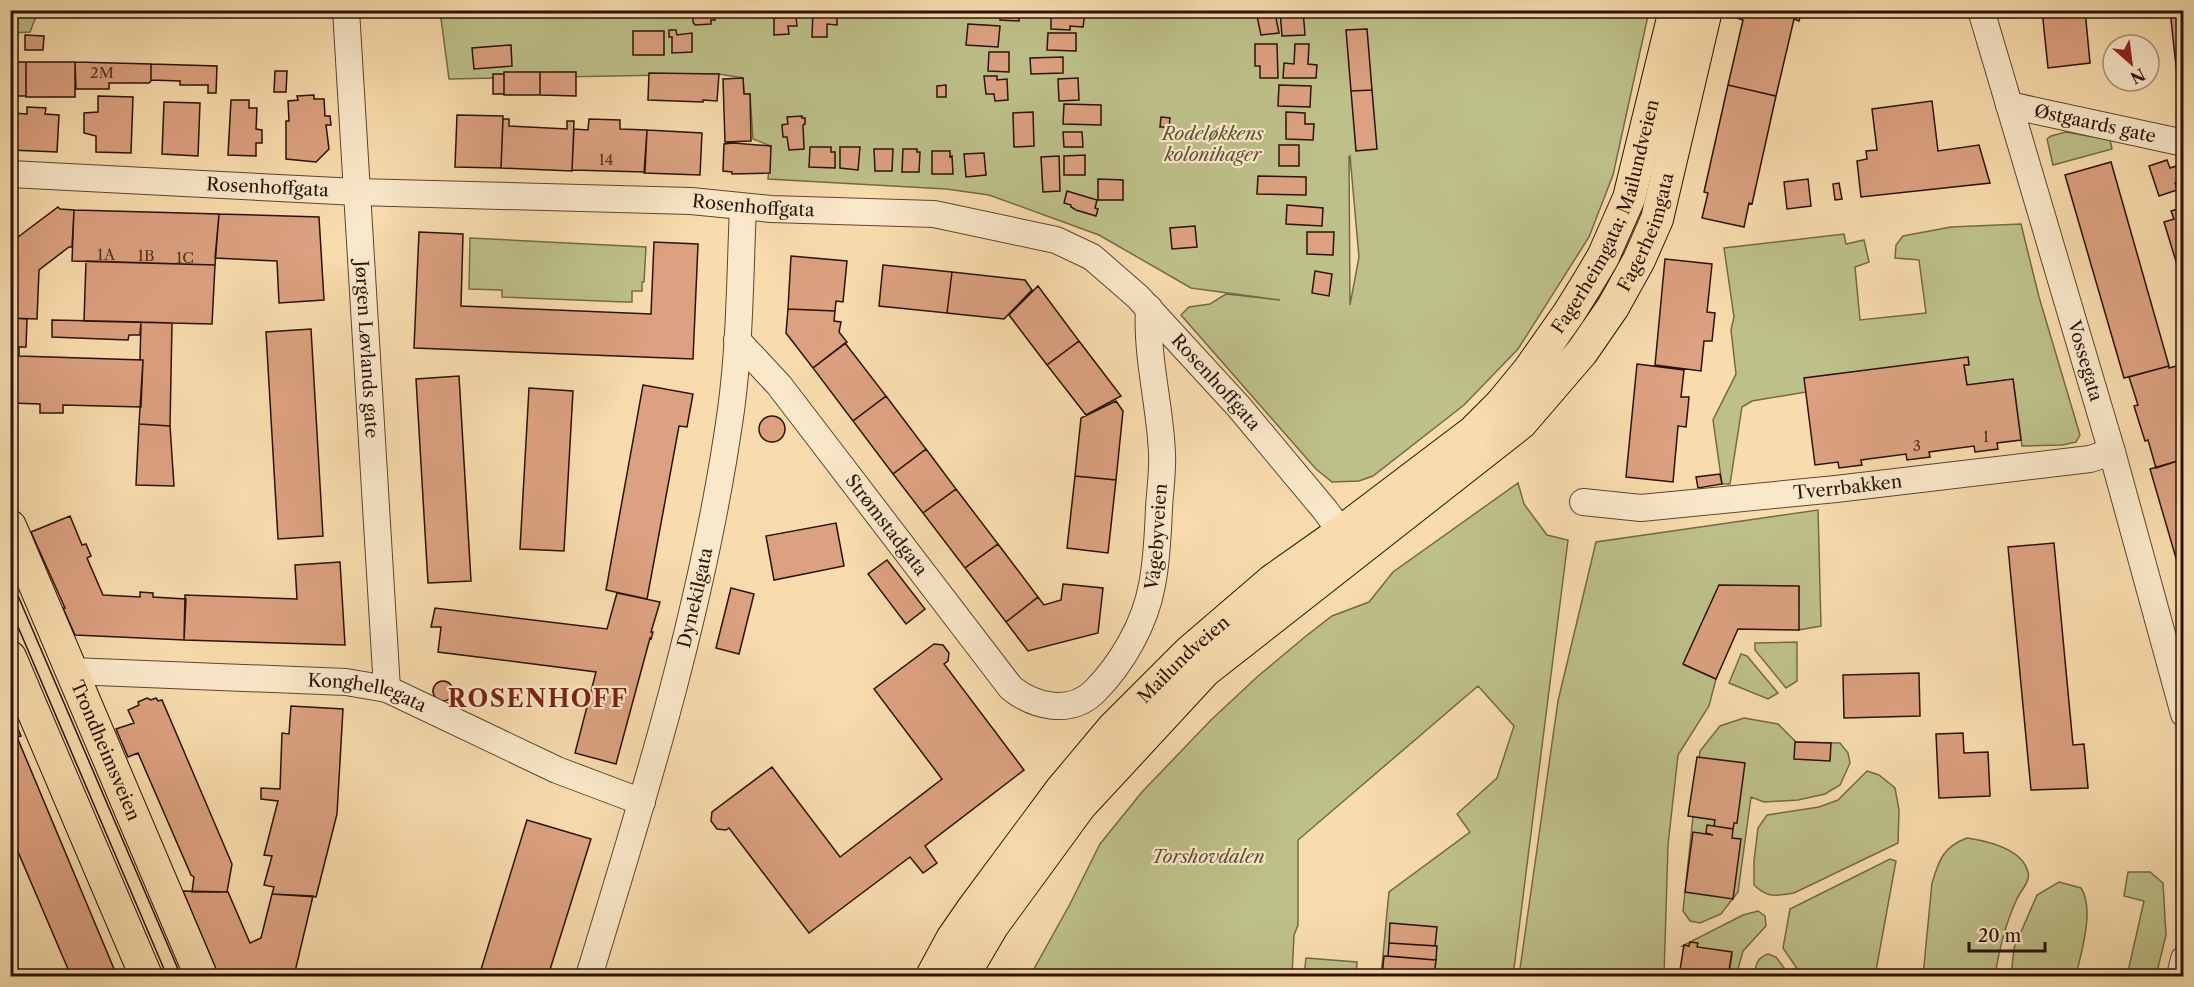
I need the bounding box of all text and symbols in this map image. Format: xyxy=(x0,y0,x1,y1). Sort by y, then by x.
north arrow xyxy=(2101,33,2161,93)
house number: 2M xyxy=(90,63,114,82)
text: N xyxy=(2127,64,2149,88)
street label: Fagerheimgata; Mailundveien xyxy=(1545,94,1663,336)
street label: Østgaards gate xyxy=(2032,100,2158,148)
park label: Rodeløkkens kolonihager xyxy=(1160,123,1264,166)
house number: 14 xyxy=(599,150,613,169)
street label: Fagerheimgata xyxy=(1611,169,1677,295)
street label: Rosenhoffgata xyxy=(206,173,330,202)
street label: Rosenhoffgata xyxy=(691,190,815,221)
house number: 1A xyxy=(97,245,116,264)
house number: 1B xyxy=(138,246,154,265)
house number: 1C xyxy=(176,248,194,267)
street label: Jørgen Løvlands gate xyxy=(350,257,383,439)
street label: Vossegata xyxy=(2062,317,2107,404)
street label: Rosenhoffgata xyxy=(1166,329,1265,435)
house number: 1 xyxy=(1983,427,1990,446)
house number: 3 xyxy=(1913,436,1921,455)
street label: Strømstadgata xyxy=(840,470,932,581)
street label: Tverrbakken xyxy=(1792,470,1903,504)
street label: Vågebyveien xyxy=(1140,482,1172,593)
street label: Dynekilgata xyxy=(673,545,718,650)
street label: Mailundveien xyxy=(1133,611,1234,708)
street label: Konghellegata xyxy=(307,669,430,717)
street label: Trondheimsveien xyxy=(66,677,145,824)
district label: ROSENHOFF xyxy=(448,684,628,713)
park label: Torshovdalen xyxy=(1151,846,1265,868)
scale bar xyxy=(1969,915,2046,953)
text: 20 m xyxy=(1978,925,2022,947)

